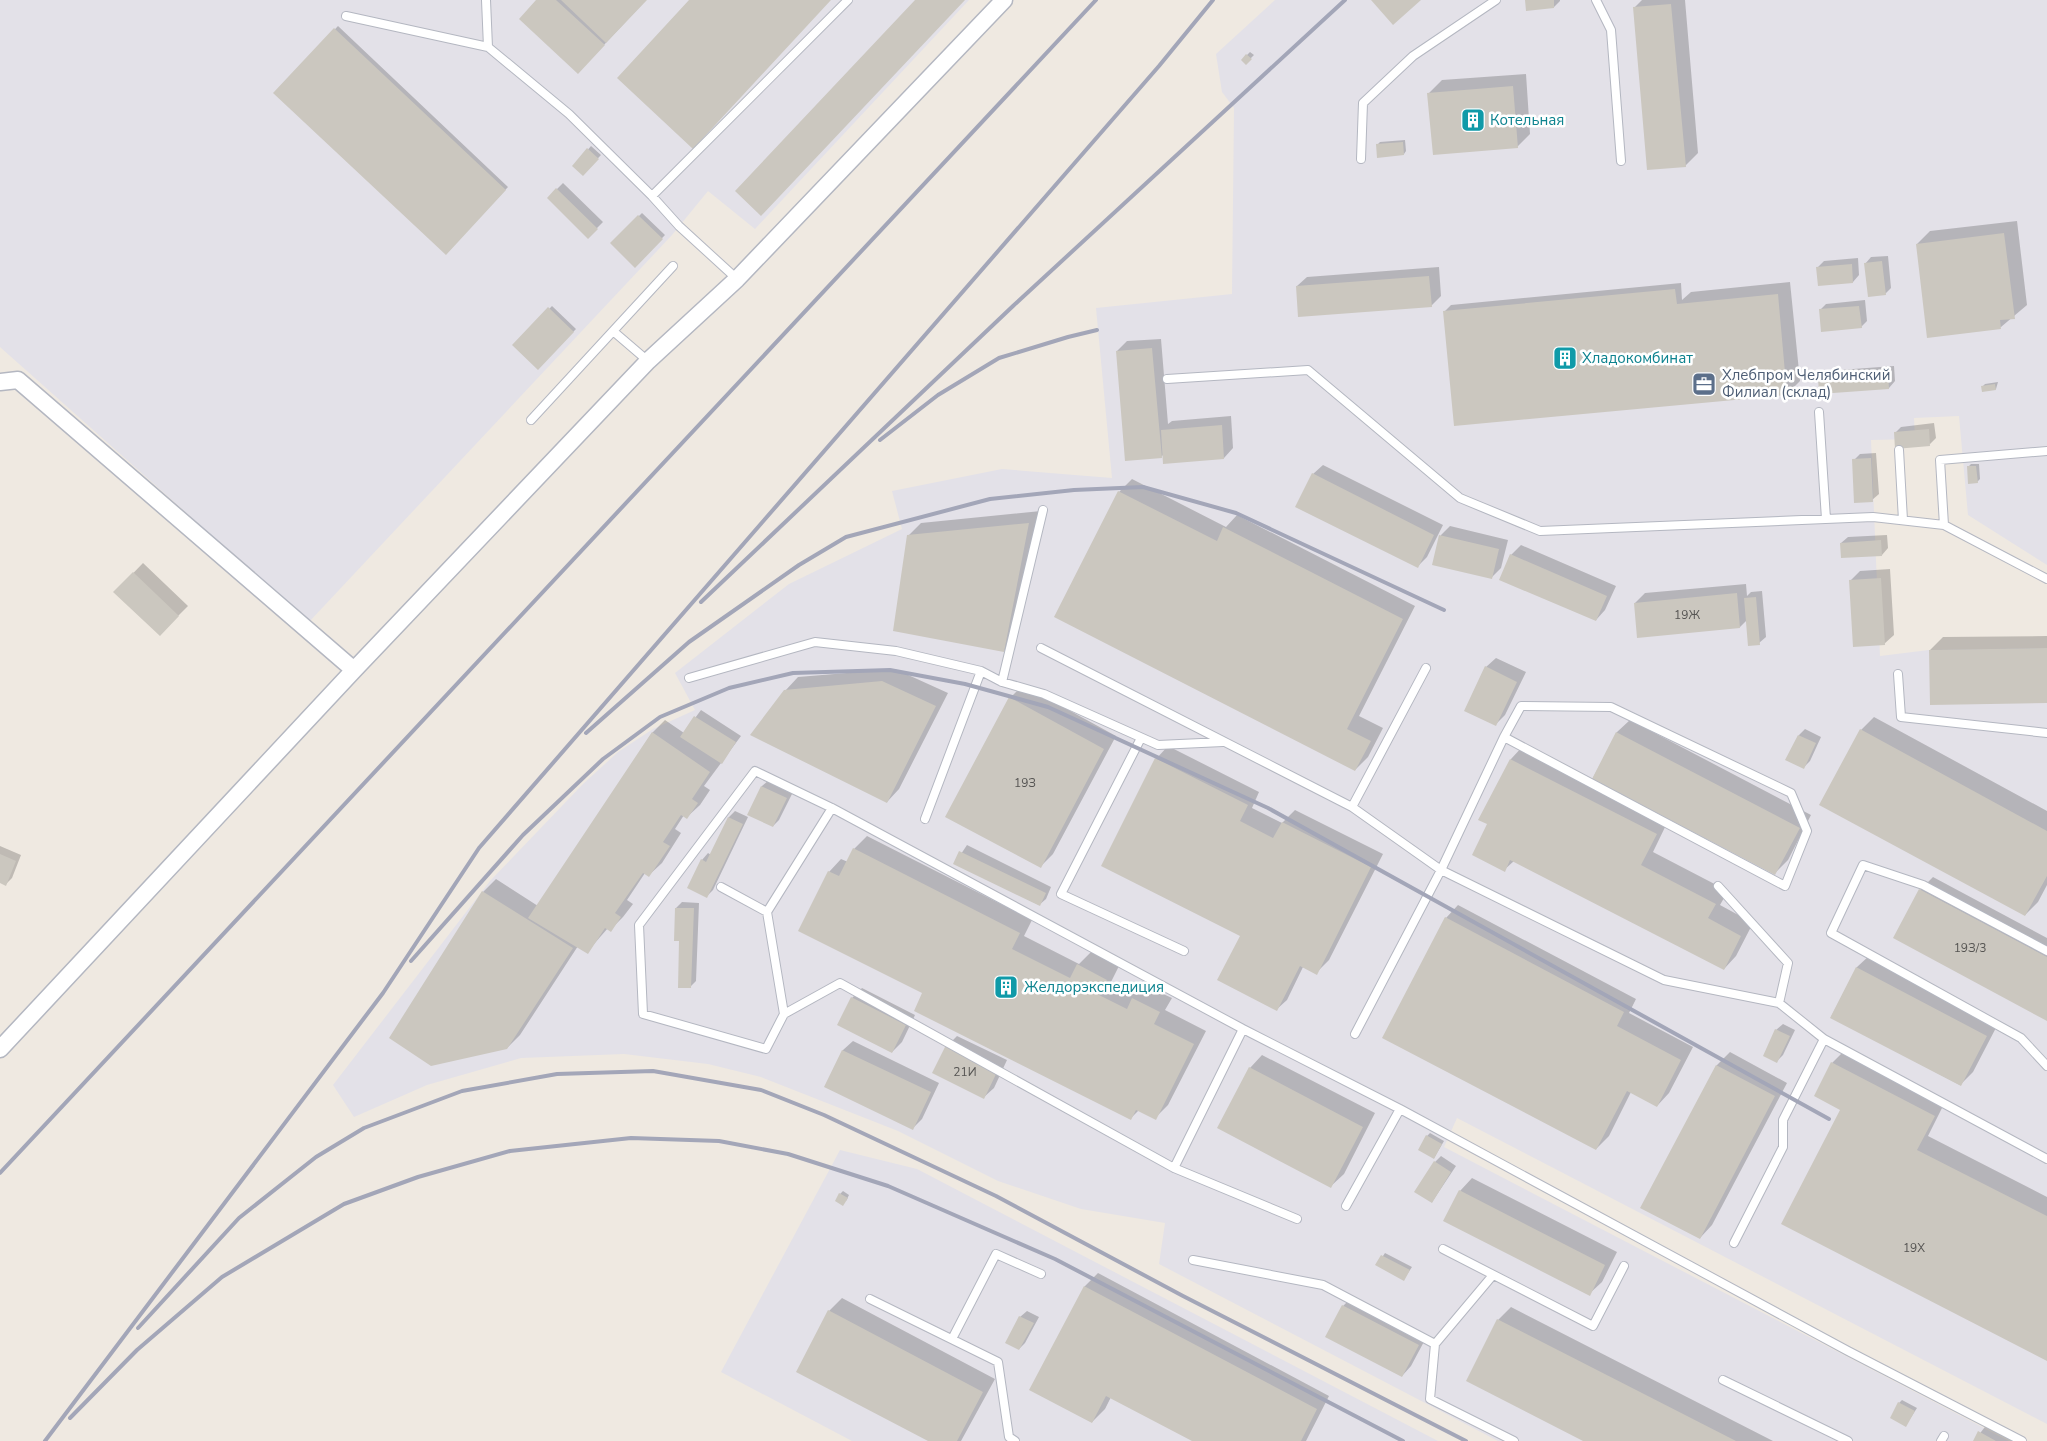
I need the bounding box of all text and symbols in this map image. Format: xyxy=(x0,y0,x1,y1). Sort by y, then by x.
building icon: Котельная xyxy=(1460,107,1486,133)
place label: Котельная xyxy=(1490,110,1564,130)
building icon: Хладокомбинат xyxy=(1552,345,1578,371)
place label: Хладокомбинат xyxy=(1582,348,1693,368)
place label: Хлебпром Челябинский Филиал (склад) xyxy=(1722,365,1890,402)
office icon: Хлебпром Челябинский Филиал (склад) xyxy=(1691,371,1717,397)
house number: 19Ж xyxy=(1674,607,1700,623)
house number: 19З xyxy=(1014,775,1036,791)
house number: 19З/3 xyxy=(1954,940,1986,956)
building icon: Желдорэкспедиция xyxy=(993,974,1019,1000)
place label: Желдорэкспедиция xyxy=(1024,977,1164,997)
house number: 21И xyxy=(953,1064,977,1080)
house number: 19Х xyxy=(1903,1240,1925,1256)

